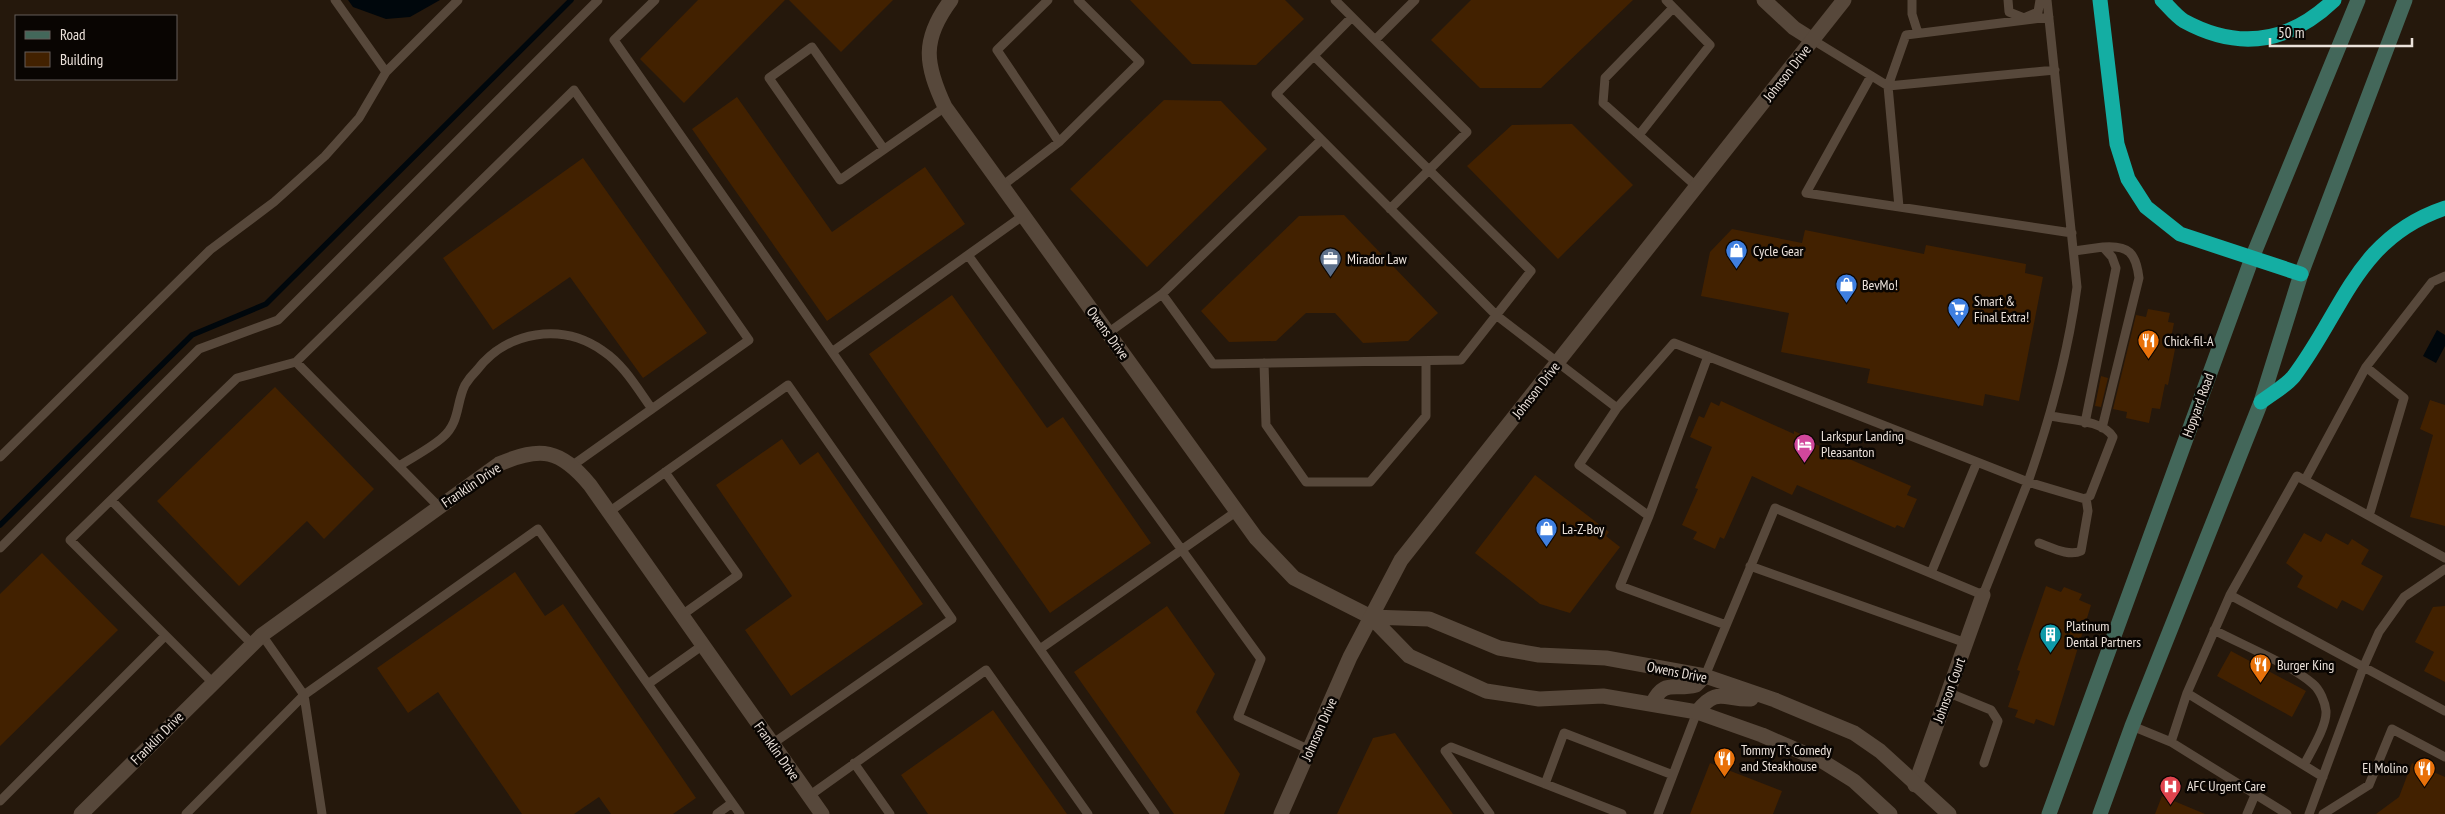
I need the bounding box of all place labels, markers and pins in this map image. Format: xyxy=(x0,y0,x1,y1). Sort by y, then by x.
shop icon: Cycle Gear xyxy=(1725,239,1749,270)
place label: Cycle Gear xyxy=(1753,242,1803,260)
office icon: Mirador Law xyxy=(1319,247,1343,278)
place label: Mirador Law xyxy=(1347,250,1408,268)
shop icon: BevMo! xyxy=(1834,273,1858,304)
place label: BevMo! xyxy=(1862,276,1898,294)
place label: Smart & Final Extra! xyxy=(1974,292,2029,326)
supermarket icon: Smart & Final Extra! xyxy=(1946,297,1970,328)
restaurant icon: Chick-fil-A xyxy=(2136,329,2160,360)
place label: Chick-fil-A xyxy=(2164,332,2214,350)
place label: Larkspur Landing Pleasanton xyxy=(1821,427,1904,461)
hotel icon: Larkspur Landing Pleasanton xyxy=(1793,432,1817,463)
shop icon: La-Z-Boy xyxy=(1534,517,1558,548)
place label: La-Z-Boy xyxy=(1562,520,1605,538)
place label: Platinum Dental Partners xyxy=(2066,617,2141,651)
building icon: Platinum Dental Partners xyxy=(2038,622,2062,653)
restaurant icon: Burger King xyxy=(2249,653,2273,684)
place label: Burger King xyxy=(2277,656,2334,674)
place label: Tommy T's Comedy and Steakhouse xyxy=(1741,741,1832,775)
restaurant icon: Tommy T's Comedy and Steakhouse xyxy=(1713,746,1737,777)
restaurant icon: El Molino xyxy=(2412,756,2436,787)
place label: El Molino xyxy=(2362,759,2408,777)
hospital icon: AFC Urgent Care xyxy=(2159,774,2183,805)
place label: AFC Urgent Care xyxy=(2187,777,2266,795)

